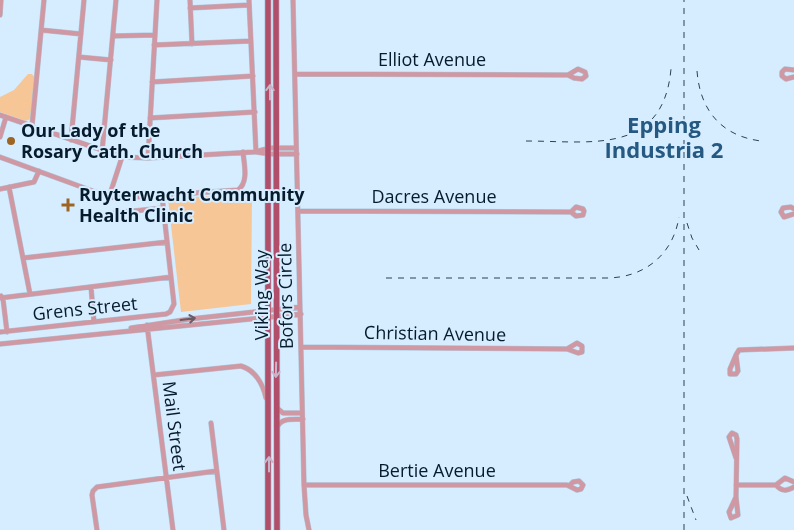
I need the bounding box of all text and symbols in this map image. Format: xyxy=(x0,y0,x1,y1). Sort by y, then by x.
street label: Elliot Avenue xyxy=(378,47,486,71)
one-way arrow xyxy=(265,85,275,101)
district label: Epping Industria 2 xyxy=(605,109,723,164)
place label: Our Lady of the Rosary Cath. Church xyxy=(21,118,203,163)
marker: Our Lady of the Rosary Cath. Church xyxy=(5,135,17,147)
place label: Ruyterwacht Community Health Clinic xyxy=(79,182,305,227)
street label: Dacres Avenue xyxy=(371,184,497,208)
marker: Ruyterwacht Community Health Clinic xyxy=(61,198,75,212)
street label: Bofors Circle xyxy=(272,243,298,349)
street label: Viking Way xyxy=(249,249,273,340)
street label: Grens Street xyxy=(31,291,138,325)
one-way arrow xyxy=(180,314,196,324)
street label: Christian Avenue xyxy=(364,320,506,346)
one-way arrow xyxy=(271,362,281,378)
street label: Mail Street xyxy=(158,380,192,472)
one-way arrow xyxy=(264,456,274,472)
street label: Bertie Avenue xyxy=(378,458,496,482)

